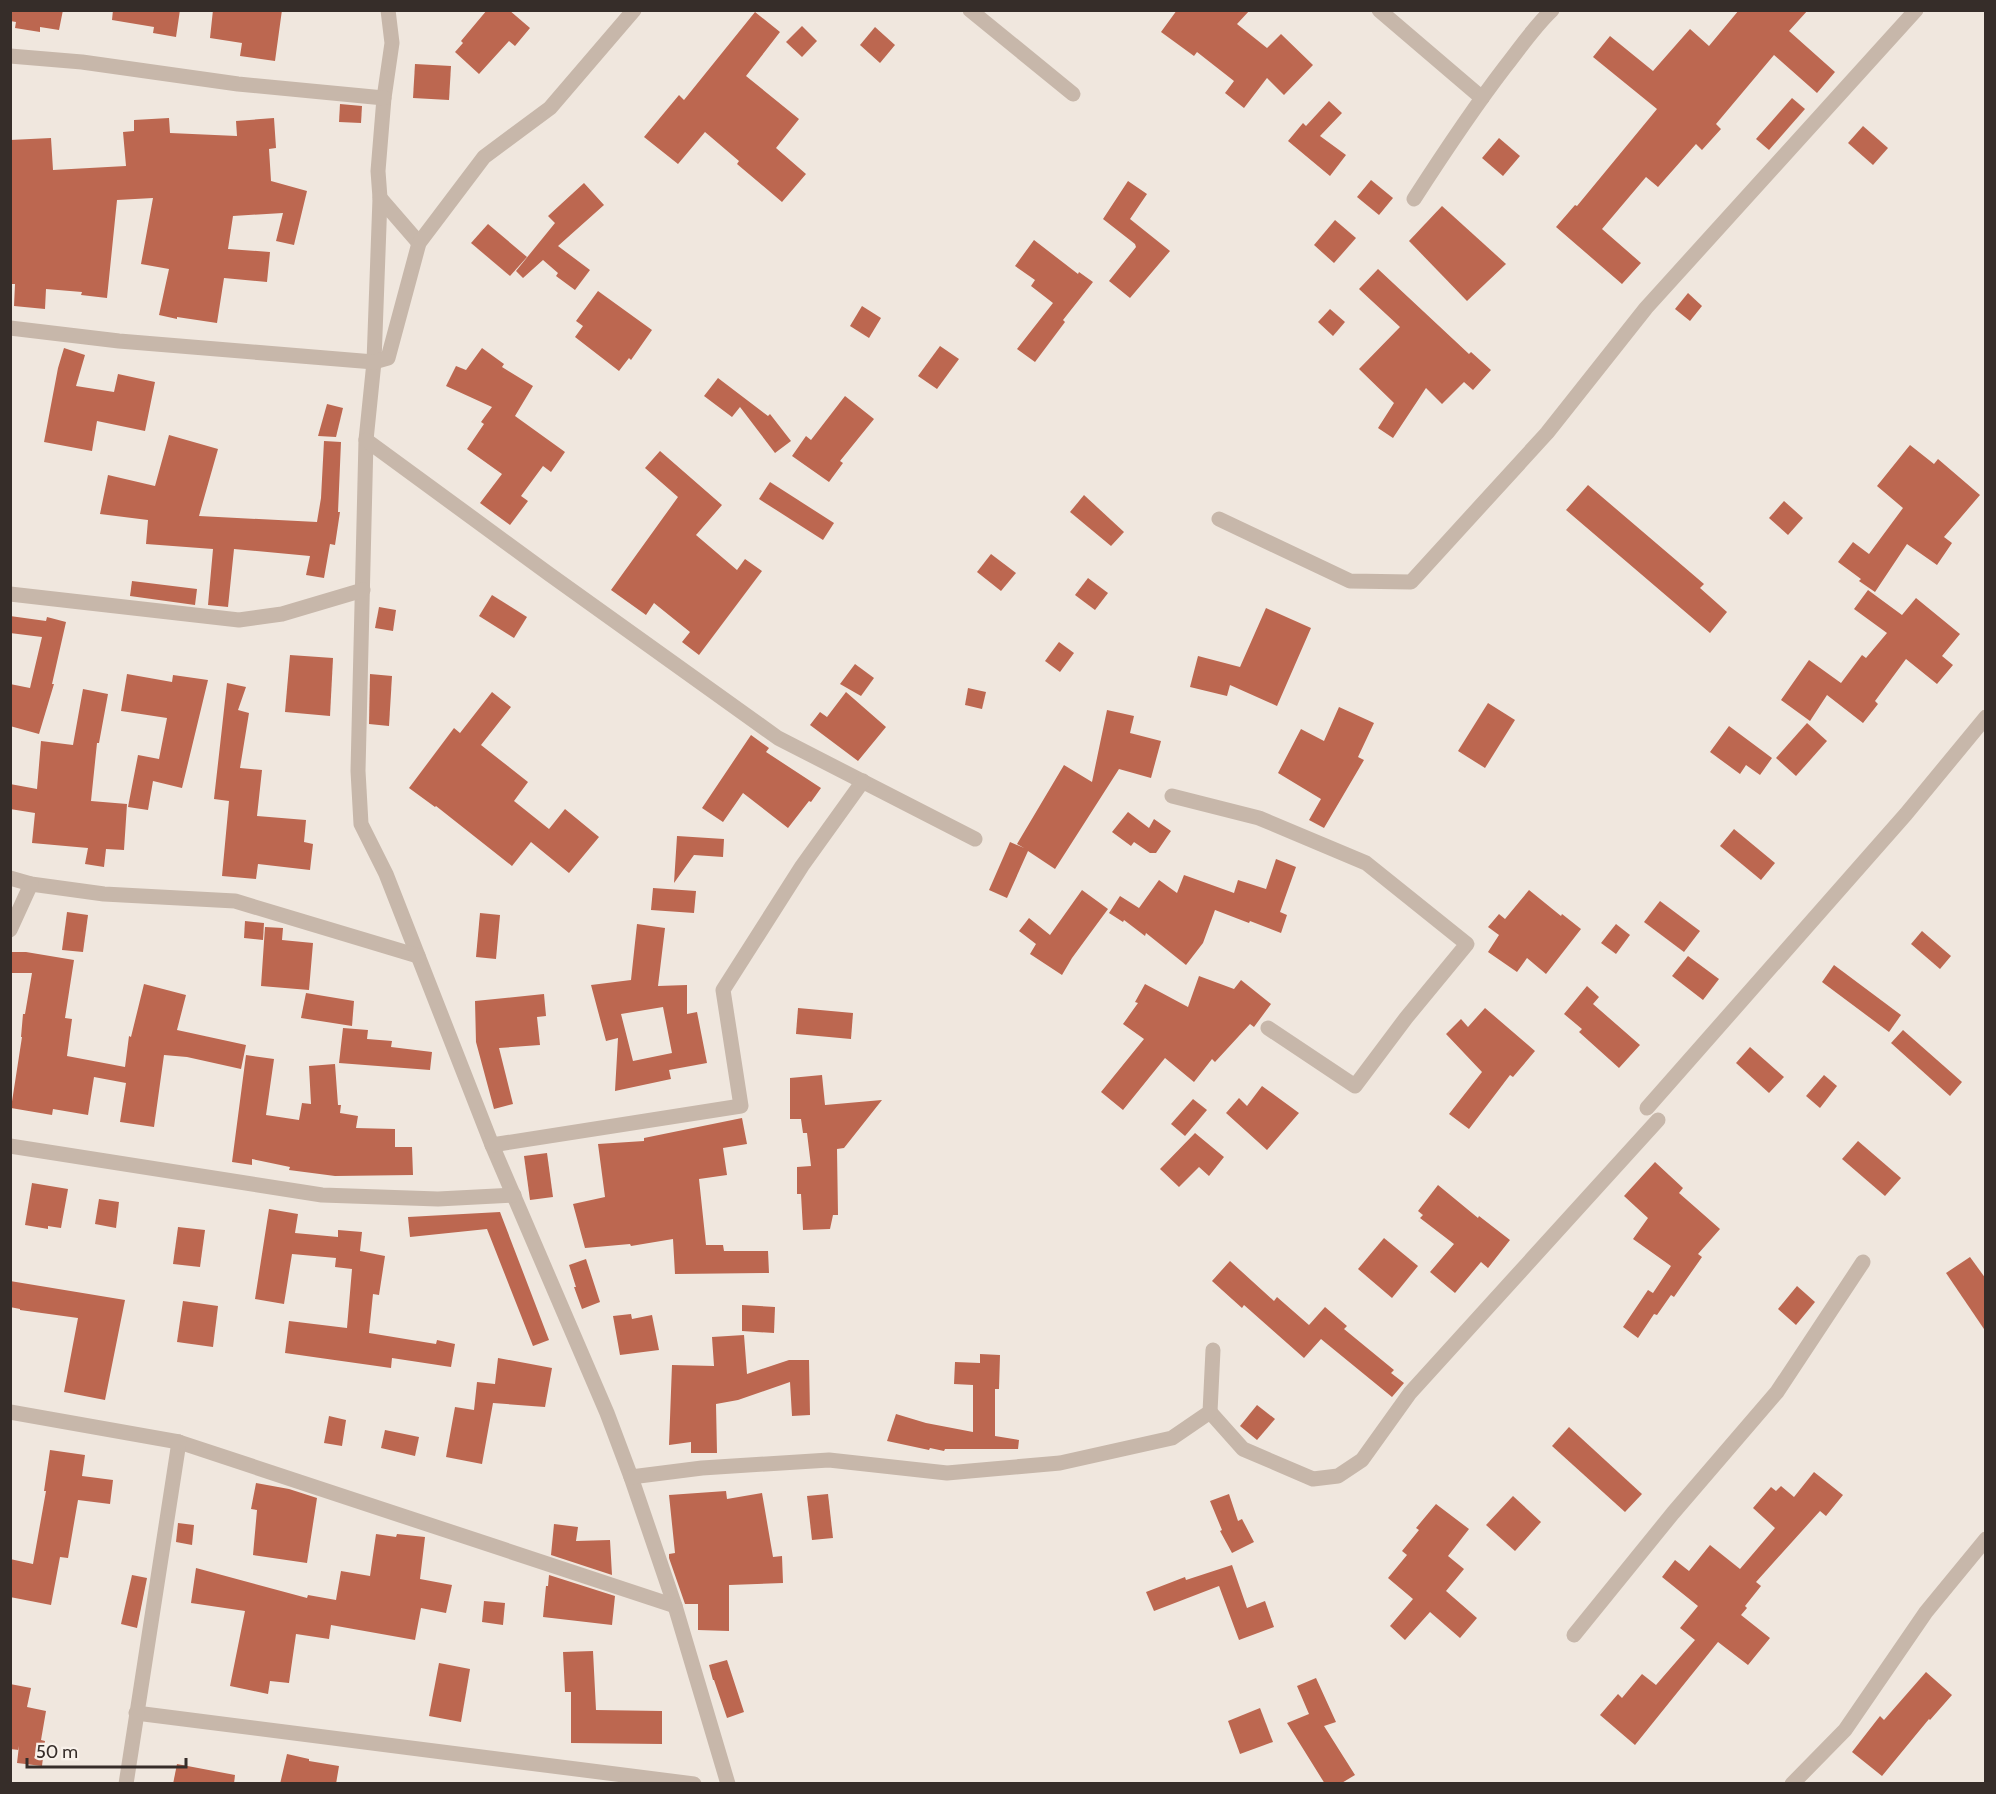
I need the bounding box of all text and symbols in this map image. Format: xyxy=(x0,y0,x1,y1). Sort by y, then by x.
scale bar xyxy=(27,1731,186,1769)
text: 50 m xyxy=(36,1741,78,1763)

